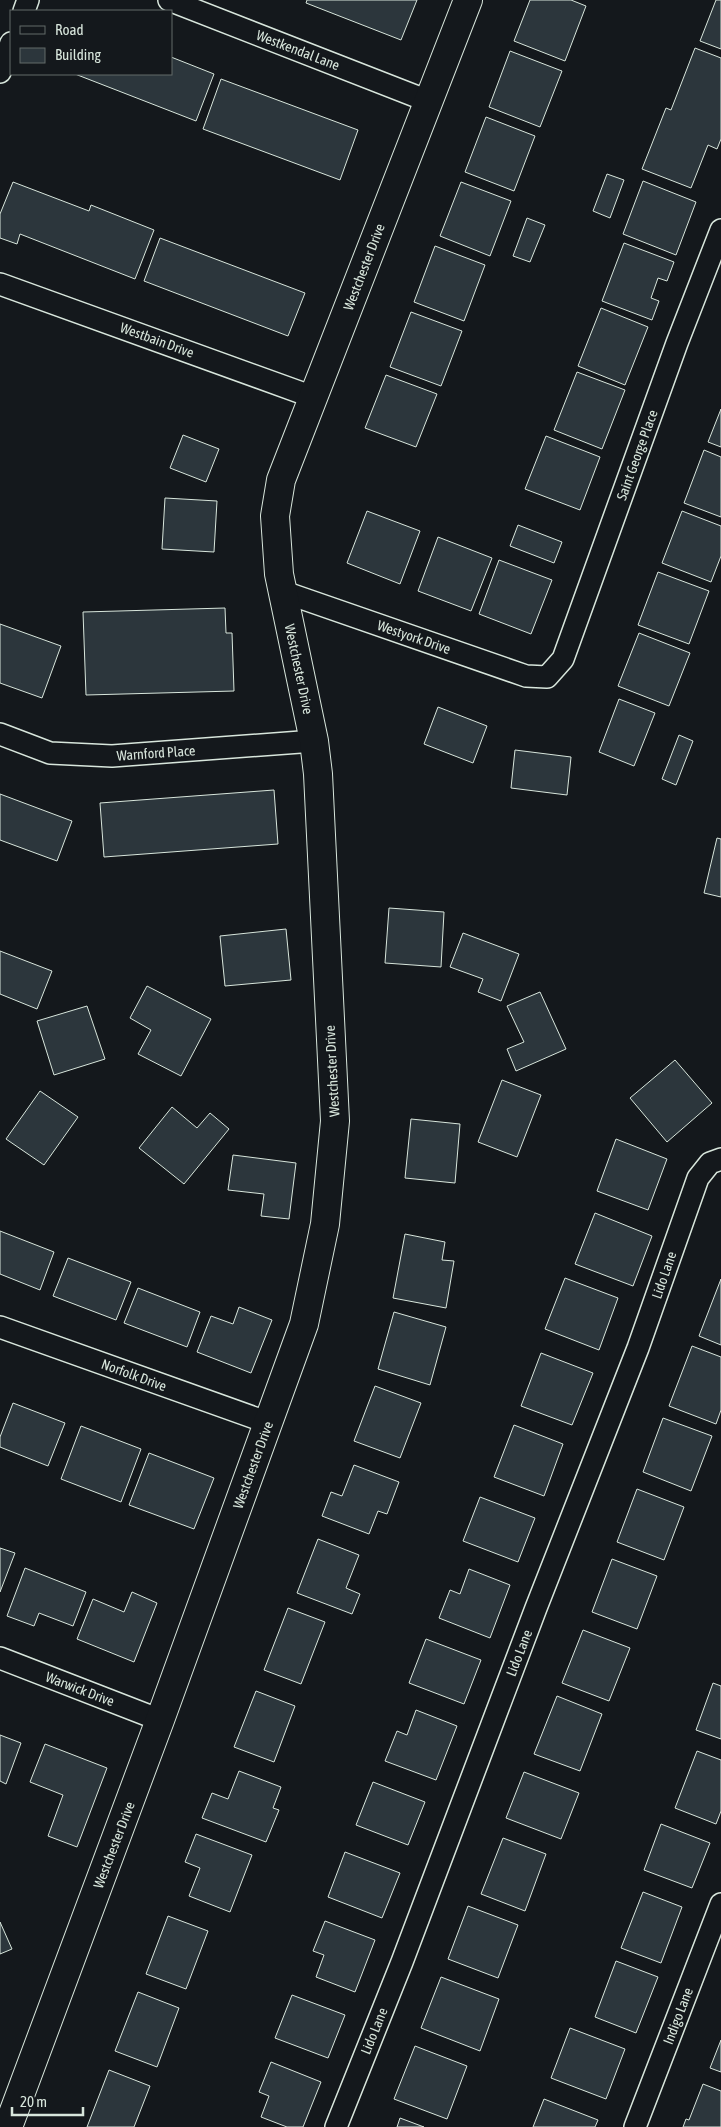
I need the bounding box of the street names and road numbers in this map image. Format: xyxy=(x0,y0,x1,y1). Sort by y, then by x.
street label: Westkendal Lane xyxy=(254,27,342,73)
street label: Westchester Drive xyxy=(340,221,388,313)
street label: Westbain Drive xyxy=(118,319,196,361)
street label: Saint George Place xyxy=(613,408,661,502)
street label: Westyork Drive xyxy=(375,617,453,657)
street label: Westchester Drive xyxy=(282,623,316,715)
street label: Warnford Place xyxy=(116,742,196,764)
street label: Westchester Drive xyxy=(322,1025,342,1117)
street label: Lido Lane xyxy=(648,1249,680,1301)
street label: Norfolk Drive xyxy=(99,1356,169,1394)
street label: Westchester Drive xyxy=(230,1419,276,1511)
street label: Lido Lane xyxy=(503,1627,535,1679)
street label: Warwick Drive xyxy=(43,1669,117,1709)
street label: Westchester Drive xyxy=(90,1799,138,1891)
street label: Indigo Lane xyxy=(660,1985,696,2047)
street label: Lido Lane xyxy=(357,2005,391,2057)

